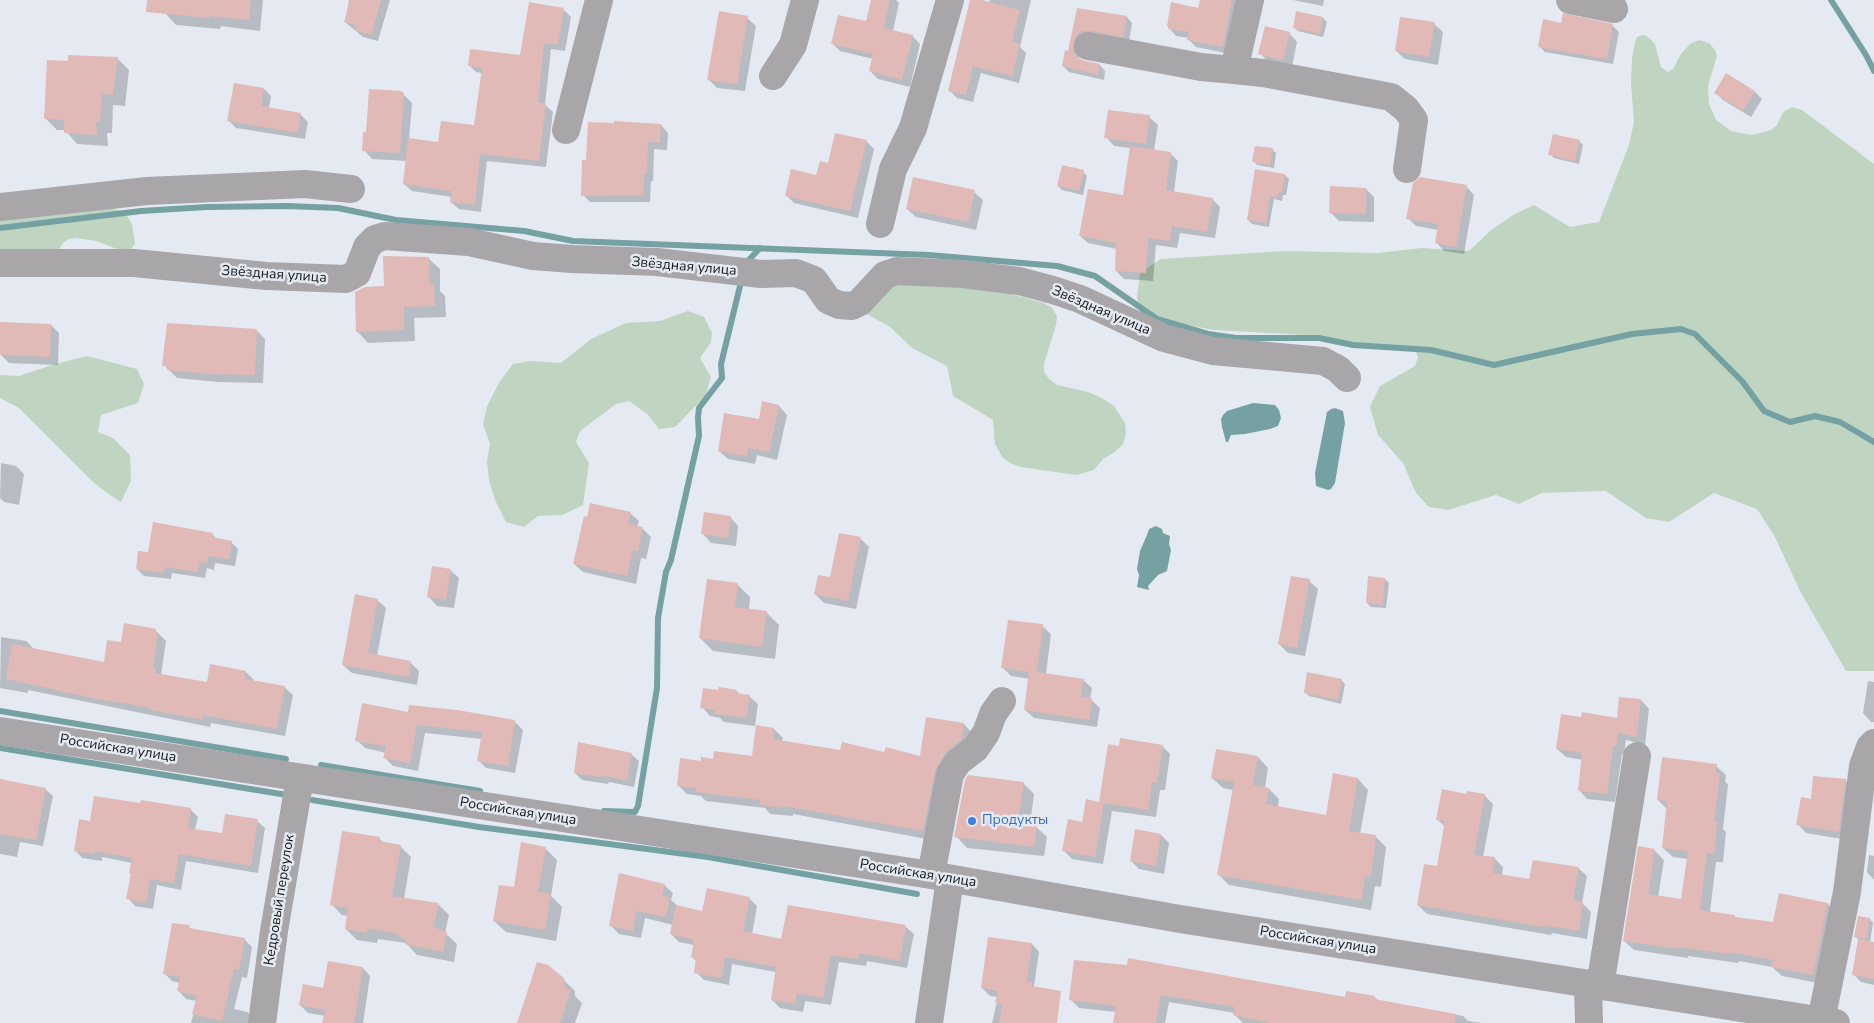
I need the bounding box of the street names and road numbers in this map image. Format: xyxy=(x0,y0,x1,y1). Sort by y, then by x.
street label: Звёздная улица xyxy=(631,254,737,280)
street label: Звёздная улица xyxy=(221,263,327,287)
street label: Звёздная улица xyxy=(1049,283,1153,339)
street label: Российская улица xyxy=(58,731,178,767)
street label: Российская улица xyxy=(458,794,578,830)
street label: Кедровый переулок xyxy=(261,833,299,967)
street label: Российская улица xyxy=(858,856,978,892)
street label: Российская улица xyxy=(1258,923,1378,959)

